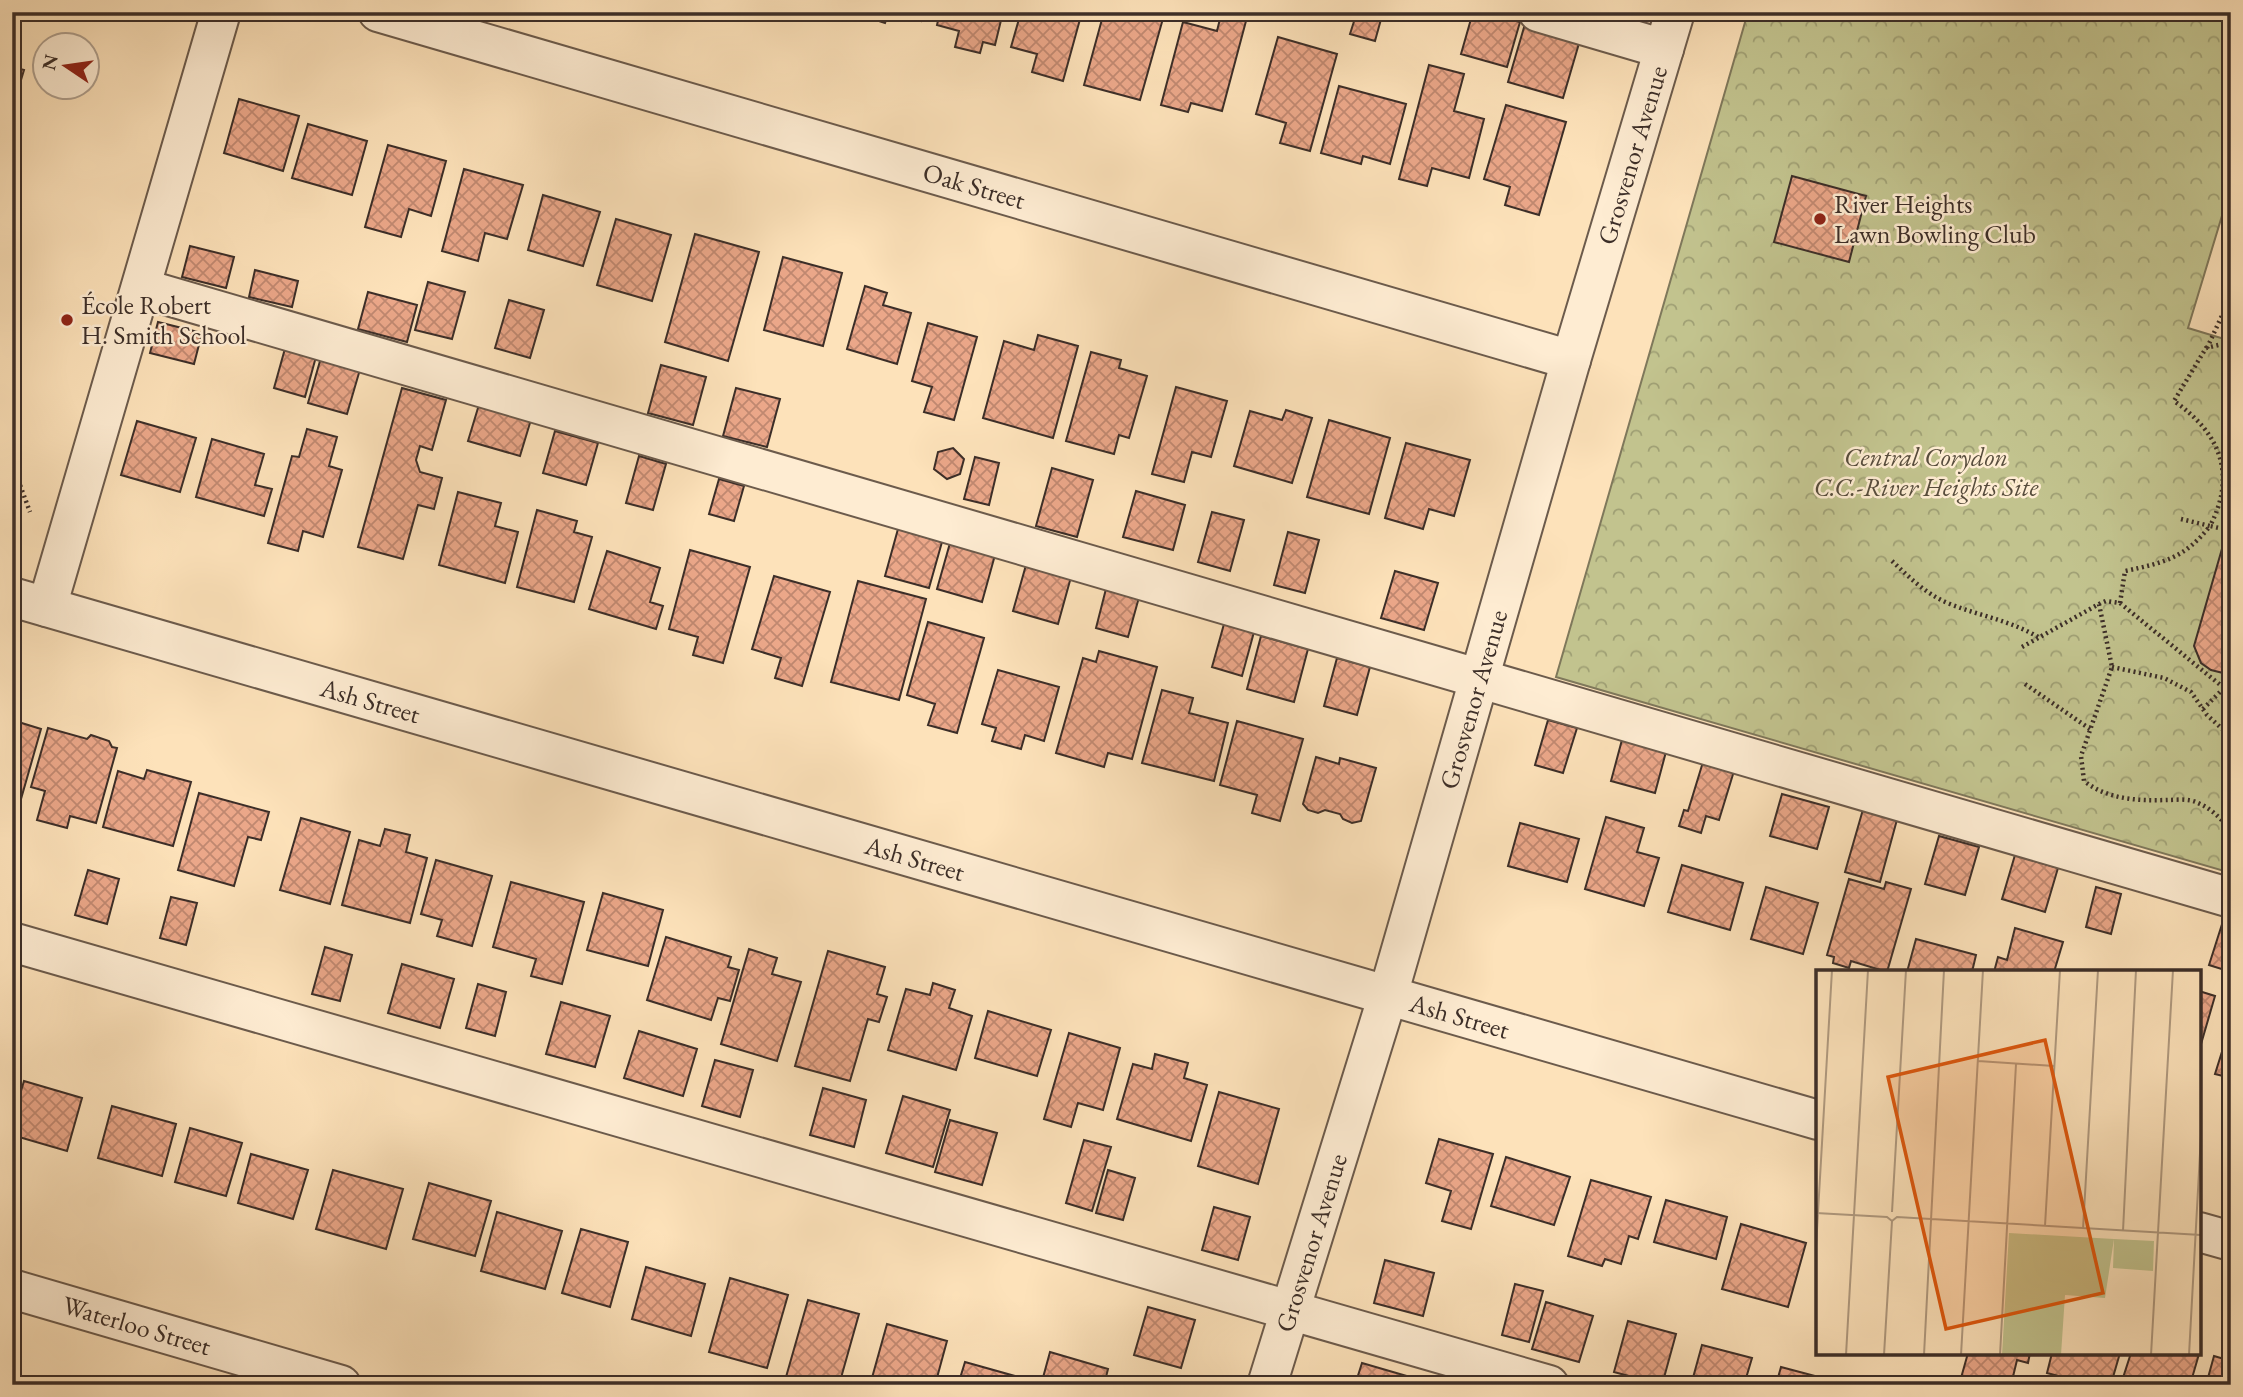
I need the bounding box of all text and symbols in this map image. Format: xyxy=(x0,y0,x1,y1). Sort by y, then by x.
north arrow xyxy=(32,32,102,102)
text: N xyxy=(36,51,64,73)
street label: Grosvenor Avenue xyxy=(1589,62,1675,249)
street label: Oak Street xyxy=(919,155,1029,217)
place label: River Heights Lawn Bowling Club xyxy=(1834,187,2036,251)
marker: River Heights Lawn Bowling Club xyxy=(1812,211,1828,227)
place label: École Robert H. Smith School xyxy=(81,288,246,352)
marker: École Robert H. Smith School xyxy=(59,312,75,328)
park label: Central Corydon C.C.-River Heights Site xyxy=(1814,440,2039,504)
street label: Grosvenor Avenue xyxy=(1431,606,1515,793)
street label: Ash Street xyxy=(316,670,424,731)
street label: Ash Street xyxy=(860,828,969,889)
inset map xyxy=(1816,970,2201,1355)
street label: Ash Street xyxy=(1405,985,1513,1047)
street label: Grosvenor Avenue xyxy=(1268,1149,1355,1336)
street label: Waterloo Street xyxy=(59,1288,215,1363)

